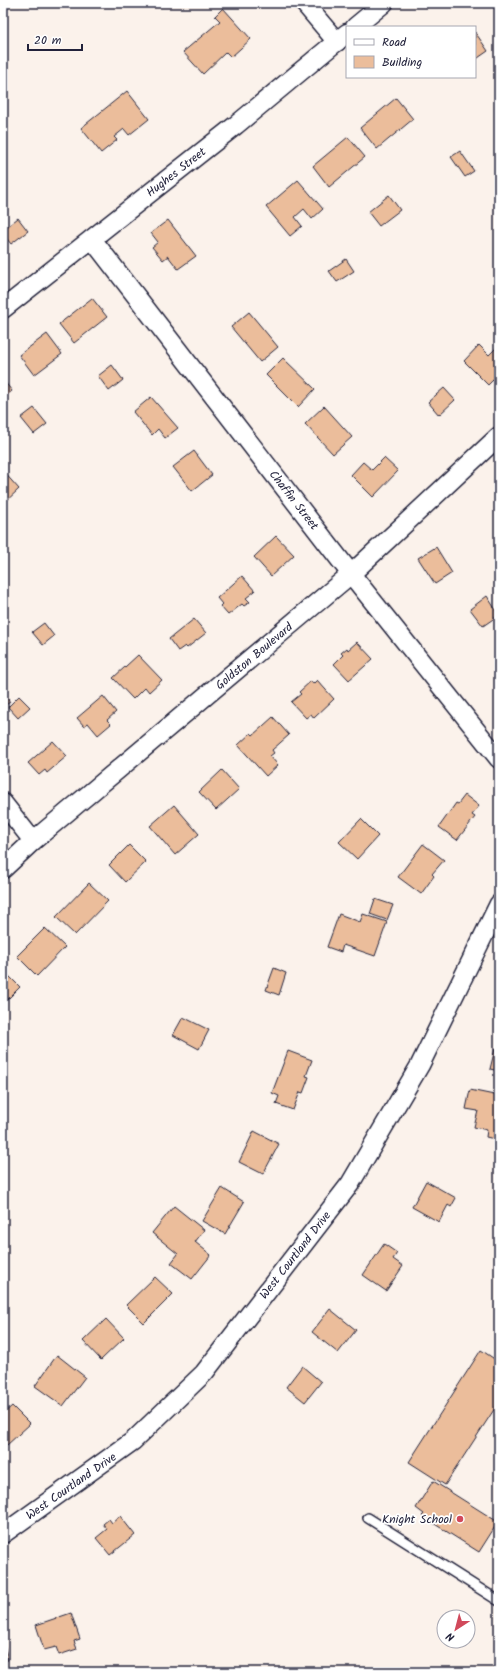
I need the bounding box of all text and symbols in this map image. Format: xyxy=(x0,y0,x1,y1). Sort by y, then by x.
scale bar xyxy=(28,26,82,52)
legend xyxy=(346,26,476,78)
text: 20 m xyxy=(34,31,62,50)
text: Road xyxy=(382,33,407,52)
text: Building xyxy=(382,53,422,72)
street label: Hughes Street xyxy=(142,143,211,202)
street label: Chaffin Street xyxy=(264,466,323,535)
street label: Goldston Boulevard xyxy=(211,618,298,694)
street label: West Courtland Drive xyxy=(255,1207,336,1303)
street label: West Courtland Drive xyxy=(22,1448,121,1525)
place label: Knight School xyxy=(382,1510,452,1529)
marker: Knight School xyxy=(455,1514,465,1524)
north arrow xyxy=(436,1609,476,1649)
text: N xyxy=(443,1627,459,1646)

